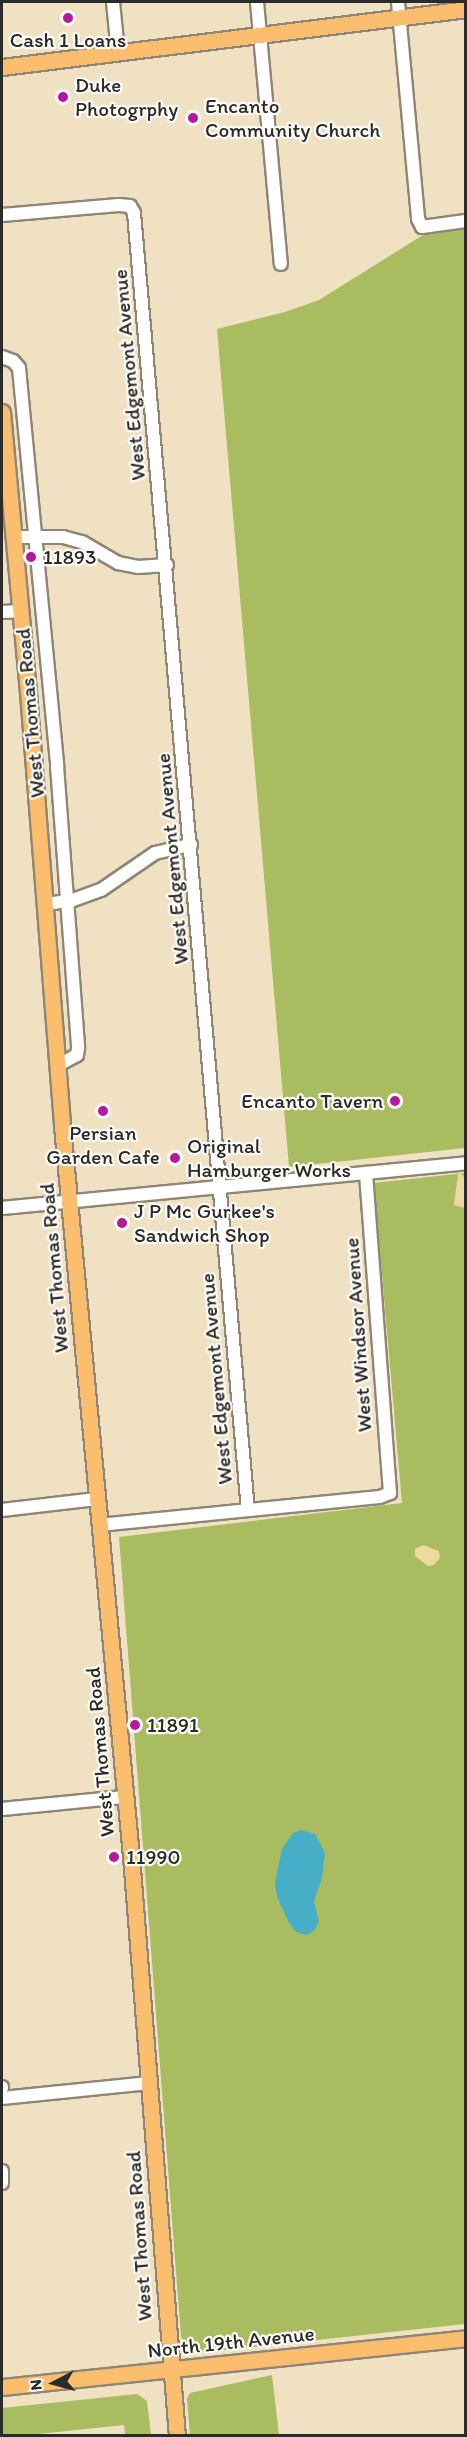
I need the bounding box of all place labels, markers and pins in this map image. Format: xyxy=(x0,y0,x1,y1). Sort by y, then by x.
marker: Cash 1 Loans xyxy=(61,11,75,25)
place label: Cash 1 Loans xyxy=(10,27,126,53)
place label: Duke Photogrphy xyxy=(75,72,178,122)
marker: Duke Photogrphy xyxy=(56,90,70,104)
place label: Encanto Community Church xyxy=(205,93,380,143)
marker: Encanto Community Church xyxy=(186,111,200,125)
place label: 11893 xyxy=(43,544,96,570)
marker: 11893 xyxy=(24,550,38,564)
place label: Encanto Tavern xyxy=(244,1088,383,1114)
marker: Encanto Tavern xyxy=(388,1094,402,1108)
marker: Persian Garden Cafe xyxy=(96,1104,110,1118)
place label: Persian Garden Cafe xyxy=(46,1120,160,1170)
place label: Original Hamburger Works xyxy=(187,1133,351,1183)
marker: Original Hamburger Works xyxy=(168,1151,182,1165)
place label: J P Mc Gurkee's Sandwich Shop xyxy=(134,1198,275,1248)
marker: J P Mc Gurkee's Sandwich Shop xyxy=(115,1216,129,1230)
place label: 11891 xyxy=(147,1712,199,1738)
marker: 11891 xyxy=(128,1718,142,1732)
place label: 11990 xyxy=(126,1844,180,1870)
marker: 11990 xyxy=(107,1850,121,1864)

